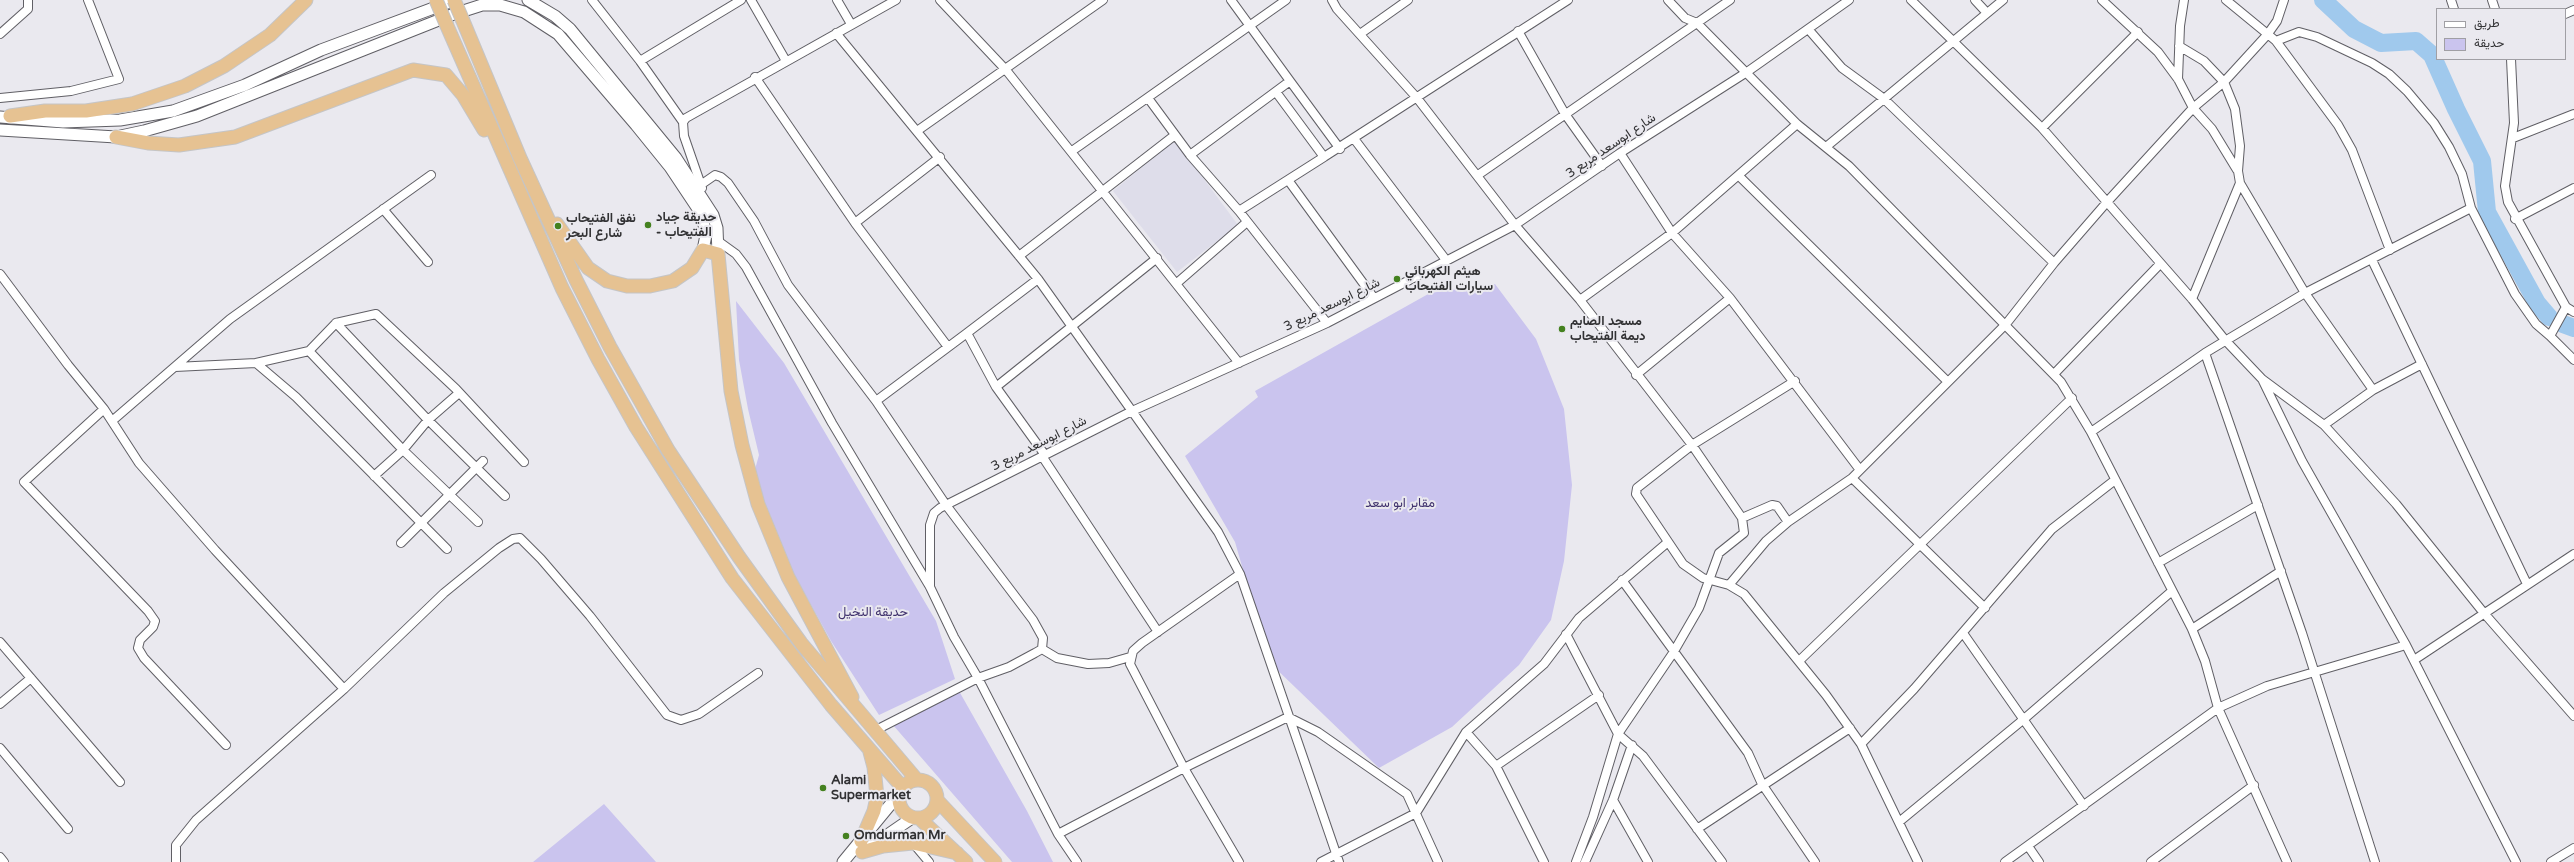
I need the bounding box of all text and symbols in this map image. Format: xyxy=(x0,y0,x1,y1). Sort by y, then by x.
legend xyxy=(2436,8,2566,60)
text: طريق xyxy=(2474,16,2499,30)
text: حديقة xyxy=(2474,36,2504,50)
street label: شارع ابوسعد مربع 3 xyxy=(1563,110,1659,182)
place label: حديقة جياد - الفتيحاب xyxy=(656,210,716,241)
place label: نفق الفتيحاب شارع البحر xyxy=(566,211,636,242)
marker: حديقة جياد - الفتيحاب xyxy=(643,220,653,230)
marker: نفق الفتيحاب شارع البحر xyxy=(553,221,563,231)
place label: هيثم الكهربائي سيارات الفتيحاب xyxy=(1405,264,1493,295)
marker: هيثم الكهربائي سيارات الفتيحاب xyxy=(1392,274,1402,284)
street label: شارع ابوسعد مربع 3 xyxy=(1281,275,1383,335)
place label: مسجد الصايم ديمة الفتيحاب xyxy=(1570,314,1646,345)
marker: مسجد الصايم ديمة الفتيحاب xyxy=(1557,324,1567,334)
street label: شارع ابوسعد مربع 3 xyxy=(989,413,1089,475)
park label: مقابر ابو سعد xyxy=(1365,496,1435,512)
park label: حديقة النخيل xyxy=(838,605,908,621)
place label: Alami Supermarket xyxy=(831,773,911,804)
marker: Alami Supermarket xyxy=(818,783,828,793)
place label: Omdurman Mr xyxy=(854,828,945,844)
marker: Omdurman Mr xyxy=(841,831,851,841)

